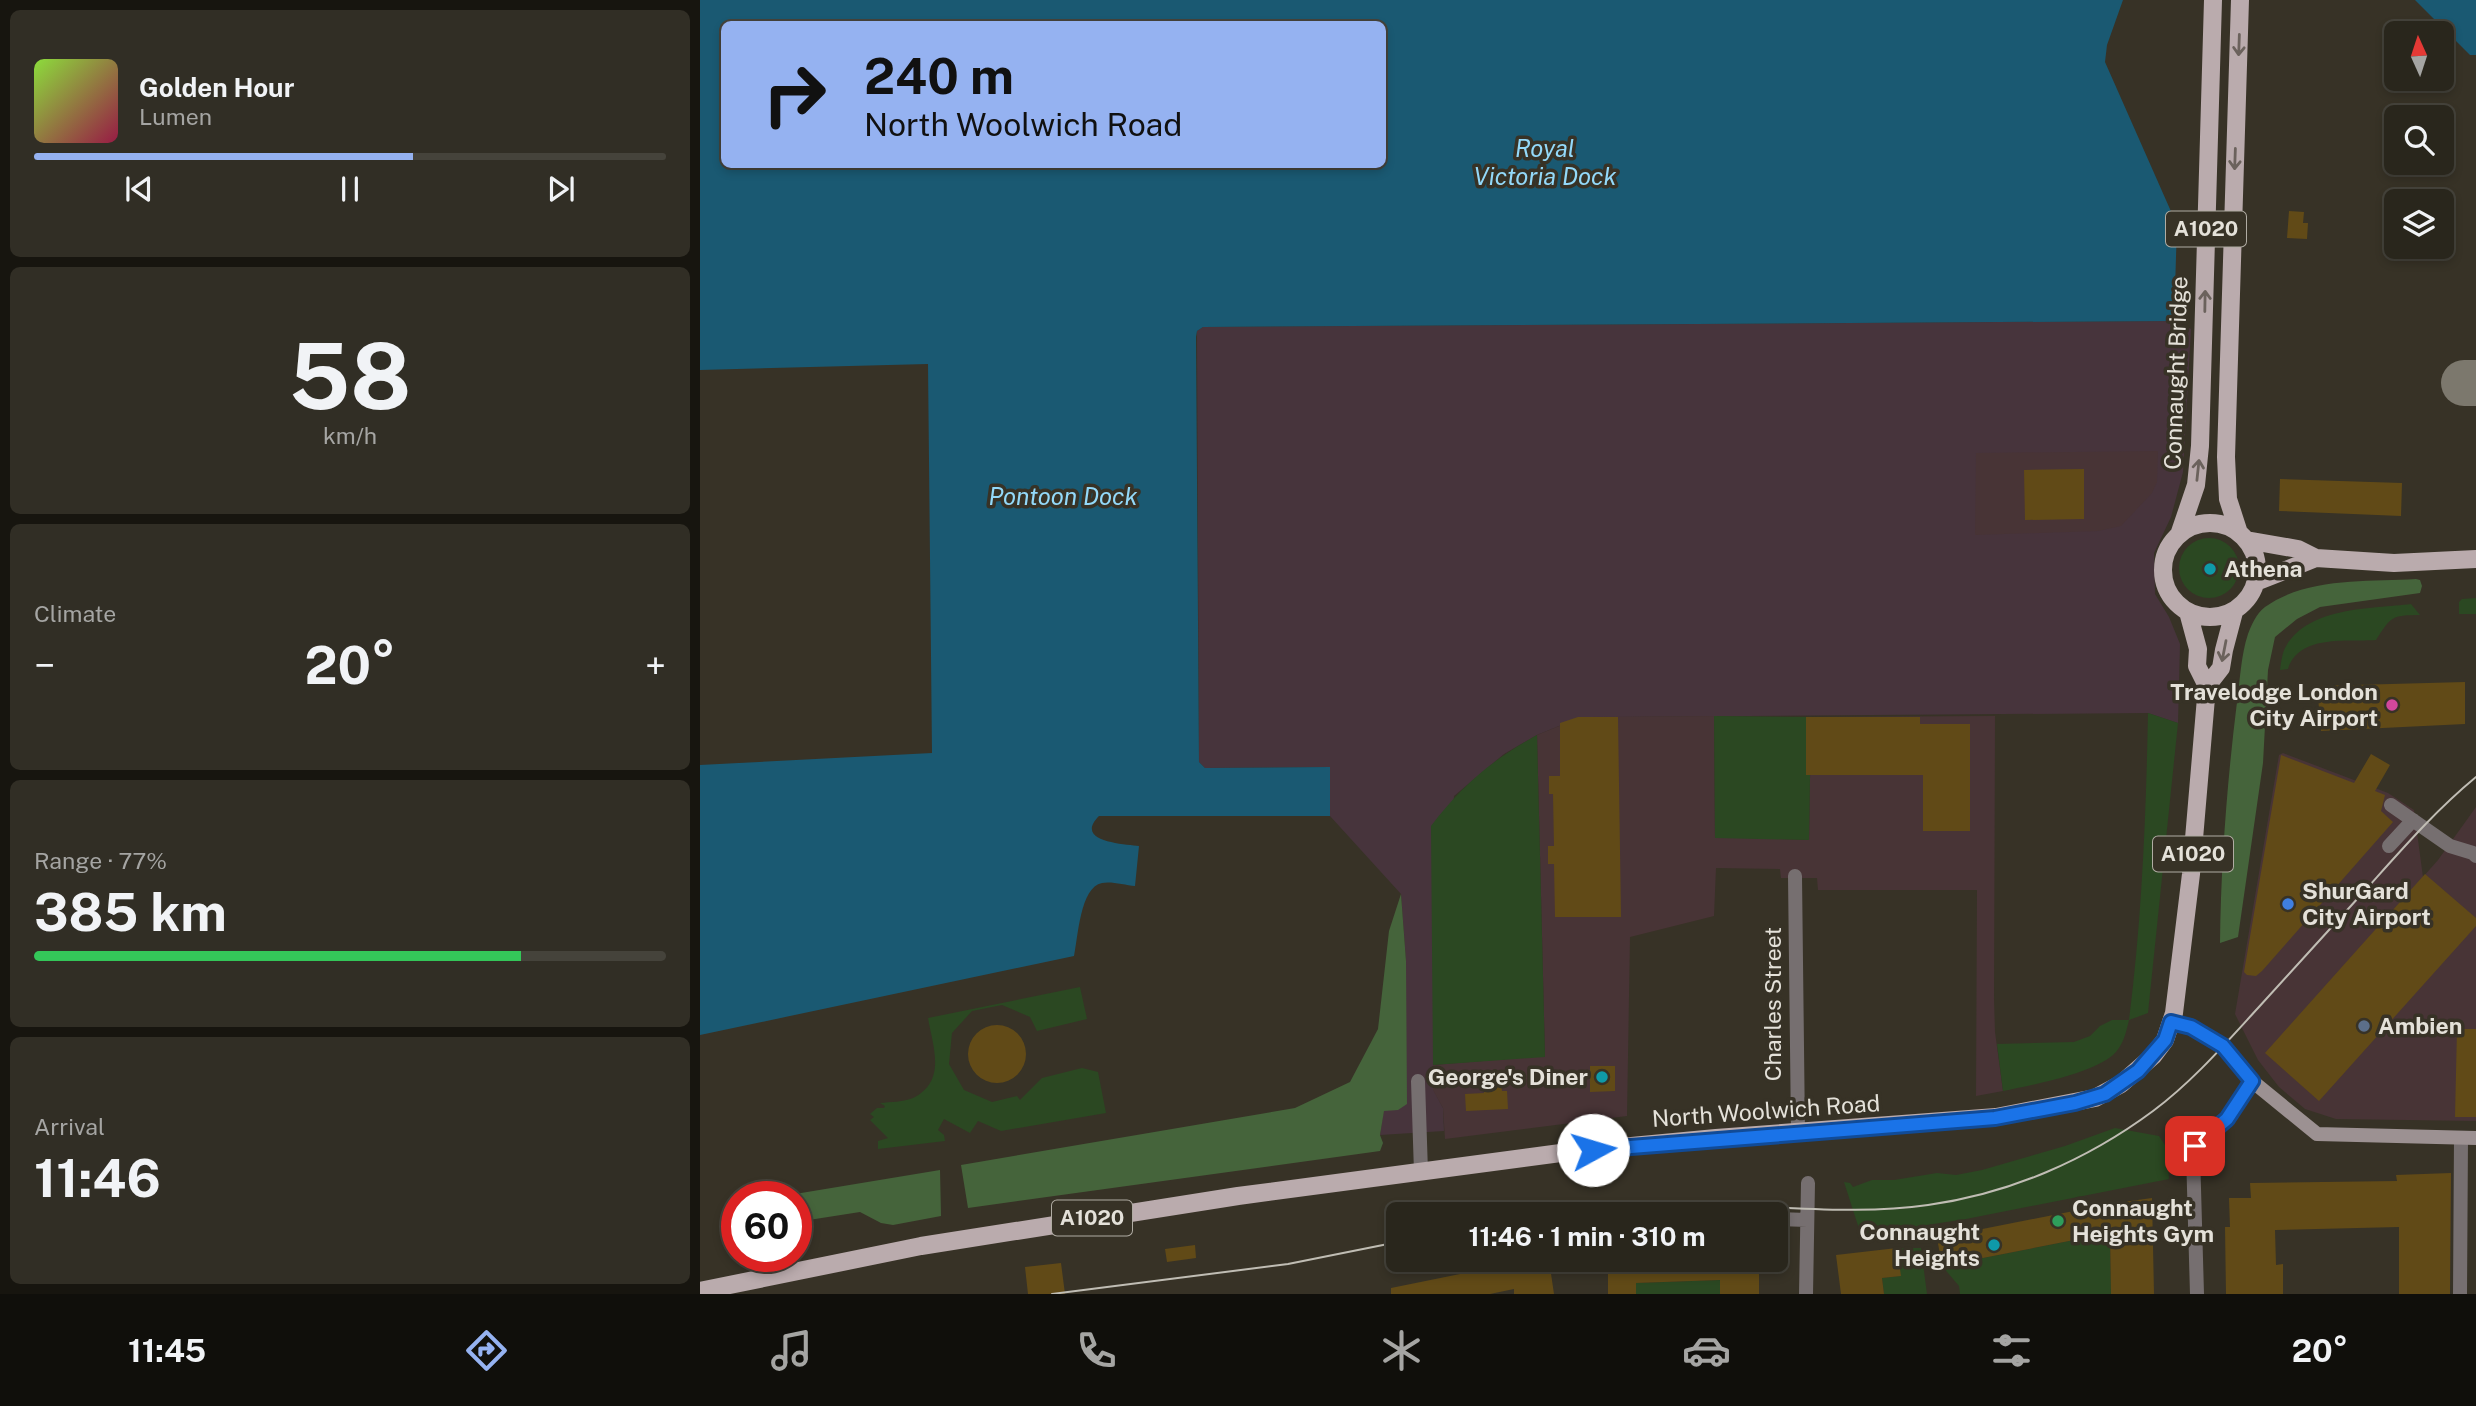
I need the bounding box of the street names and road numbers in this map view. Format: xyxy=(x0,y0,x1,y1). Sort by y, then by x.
road number: A1020 xyxy=(2166,212,2246,246)
street label: Connaught Bridge xyxy=(2159,276,2192,470)
road number: A1020 xyxy=(2153,836,2233,872)
street label: Charles Street xyxy=(1759,927,1786,1081)
street label: North Woolwich Road xyxy=(1651,1089,1881,1132)
road number: A1020 xyxy=(1052,1200,1132,1236)

